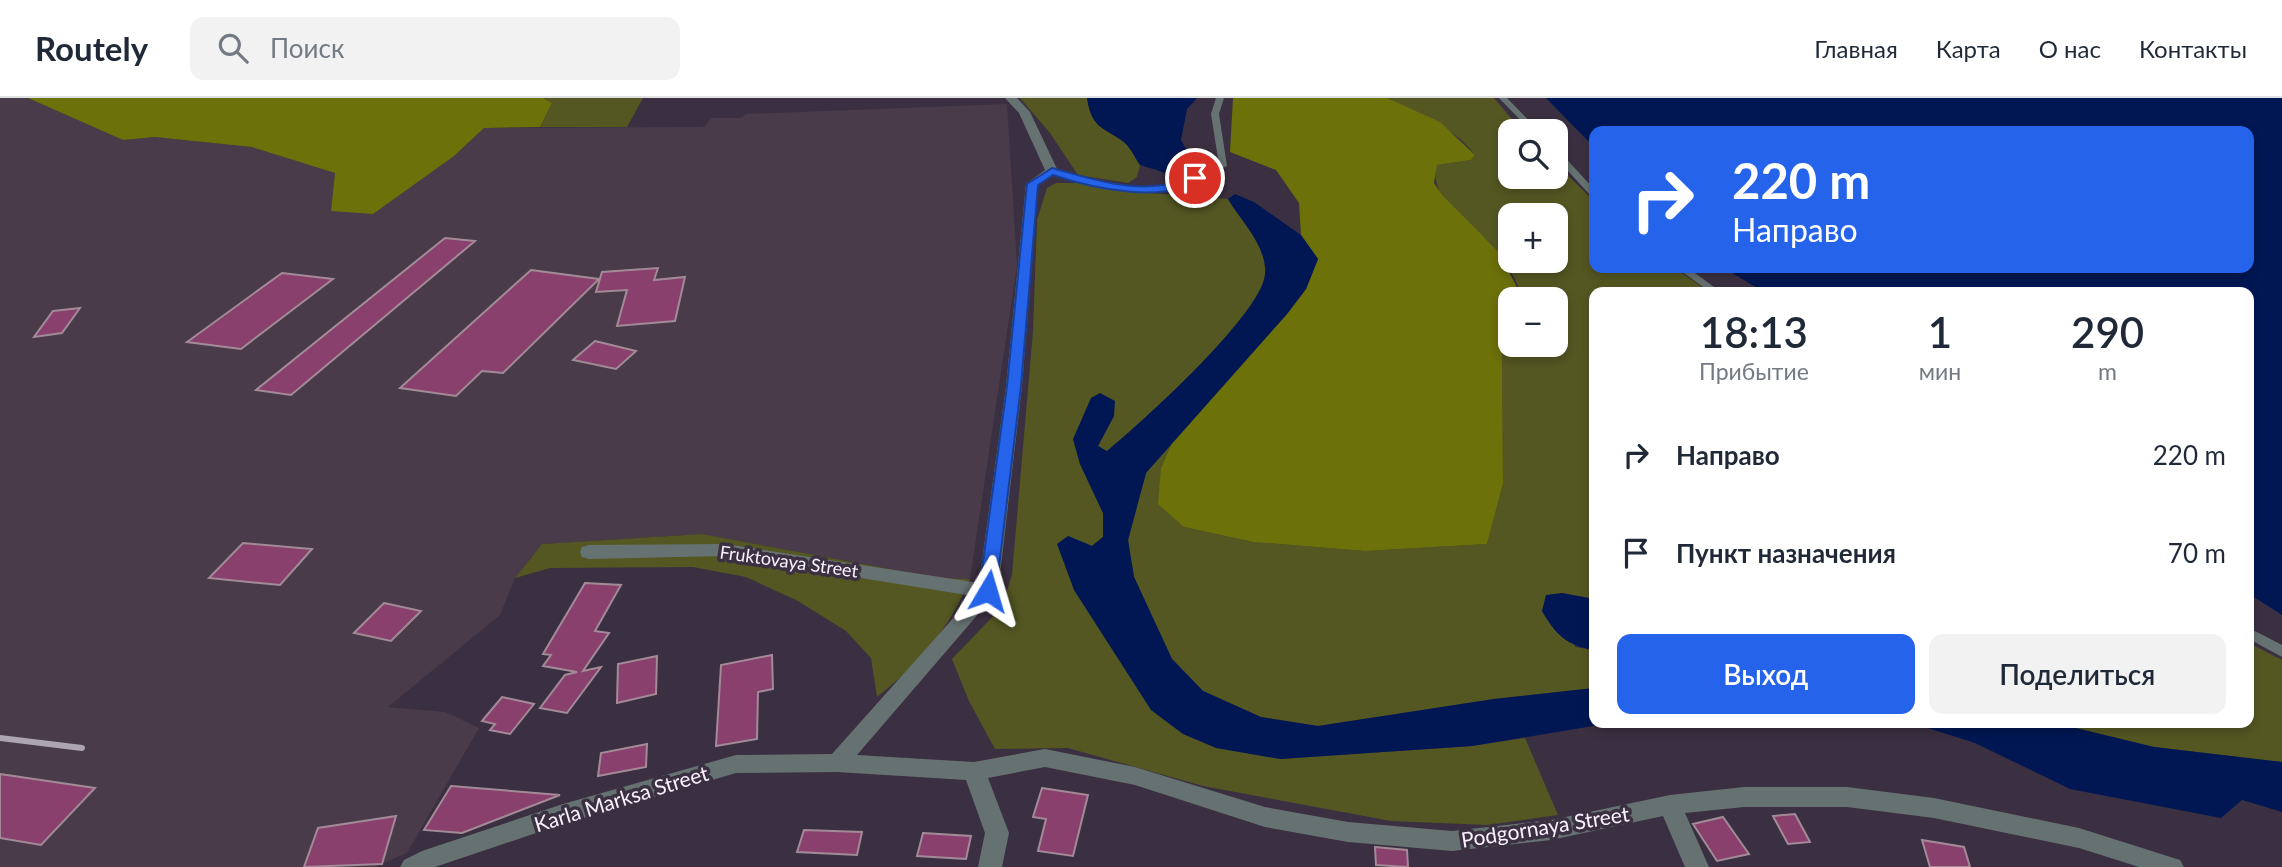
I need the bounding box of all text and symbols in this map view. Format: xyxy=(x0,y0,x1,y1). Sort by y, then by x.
search box xyxy=(190,17,680,80)
text: Routely xyxy=(35,28,148,68)
icon: search xyxy=(214,29,252,67)
text: Поиск xyxy=(270,32,344,64)
text: Главная xyxy=(1814,34,1898,63)
text: Карта xyxy=(1936,34,2001,63)
text: О нас xyxy=(2039,34,2101,63)
text: Контакты xyxy=(2139,34,2247,63)
map controls xyxy=(1498,119,1568,357)
button: search xyxy=(1498,119,1568,189)
pin xyxy=(1165,148,1225,208)
text: 220 m xyxy=(1732,151,1870,209)
icon: right xyxy=(1617,154,1708,245)
icon: arrive xyxy=(1176,159,1214,197)
button: + xyxy=(1498,203,1568,273)
text: Направо xyxy=(1732,210,1858,249)
button: − xyxy=(1498,287,1568,357)
text: 18:13 xyxy=(1700,307,1808,357)
text: 1 xyxy=(1928,307,1952,357)
text: 290 xyxy=(2071,307,2144,357)
text: Прибытие xyxy=(1699,357,1809,385)
text: мин xyxy=(1919,357,1961,385)
text: m xyxy=(2098,357,2117,385)
icon: right xyxy=(1617,436,1655,474)
text: Направо xyxy=(1676,439,1780,471)
text: 220 m xyxy=(2153,439,2226,471)
icon: arrive xyxy=(1617,534,1655,572)
text: Пункт назначения xyxy=(1676,537,1896,569)
text: 70 m xyxy=(2168,537,2226,569)
street label: Fruktovaya Street xyxy=(718,540,860,582)
position arrow xyxy=(951,554,1025,628)
button: Выход xyxy=(1617,634,1915,714)
button: Поделиться xyxy=(1929,634,2226,714)
street label: Karla Marksa Street xyxy=(531,759,712,836)
street label: Podgornaya Street xyxy=(1459,800,1631,852)

